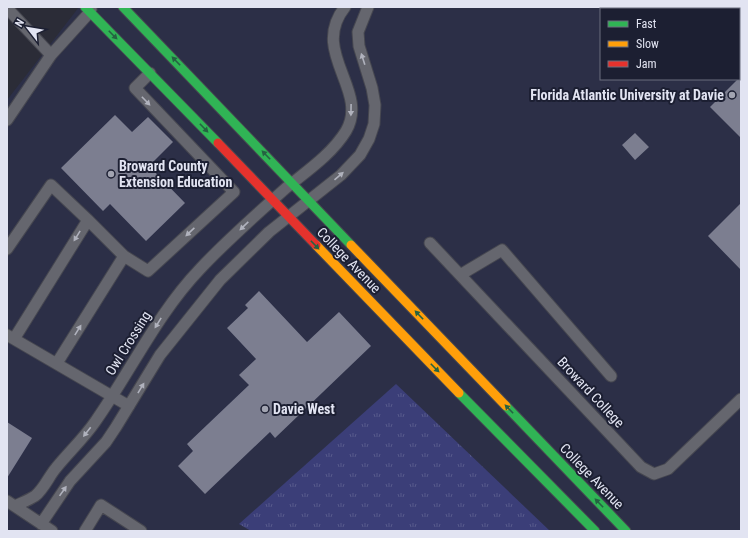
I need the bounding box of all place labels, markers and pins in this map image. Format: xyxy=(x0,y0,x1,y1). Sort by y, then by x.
place label: Florida Atlantic University at Davie xyxy=(530,87,724,103)
marker: Florida Atlantic University at Davie xyxy=(727,90,737,100)
place label: Broward County Extension Education xyxy=(119,158,232,190)
marker: Broward County Extension Education xyxy=(106,169,116,179)
place label: Davie West xyxy=(273,401,335,417)
marker: Davie West xyxy=(260,404,270,414)

